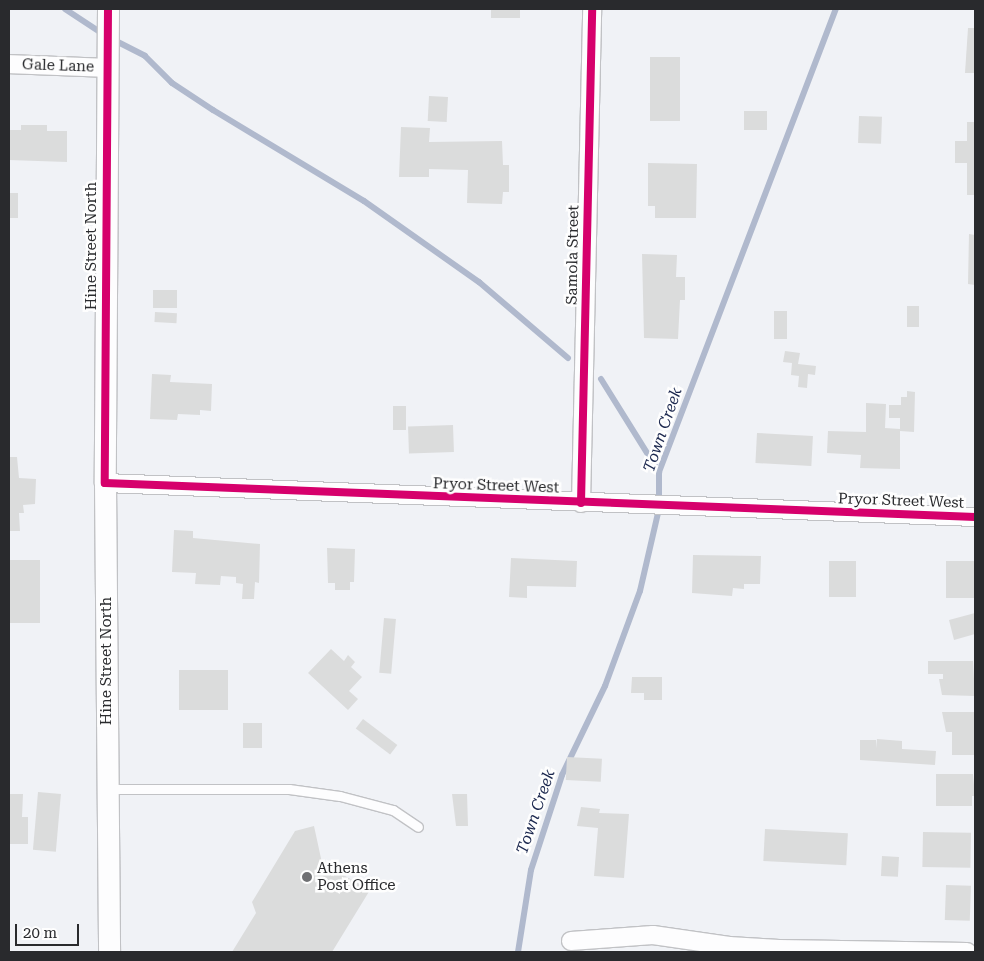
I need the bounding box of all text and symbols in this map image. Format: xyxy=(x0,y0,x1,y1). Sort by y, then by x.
street label: Gale Lane xyxy=(22,56,94,76)
street label: Hine Street North xyxy=(83,182,101,310)
street label: Samola Street xyxy=(563,205,583,305)
water label: Town Creek xyxy=(640,385,686,475)
street label: Pryor Street West xyxy=(433,475,559,497)
street label: Pryor Street West xyxy=(838,490,964,512)
street label: Hine Street North xyxy=(98,597,116,725)
water label: Town Creek xyxy=(513,767,559,857)
place label: Athens Post Office xyxy=(317,859,396,894)
marker: Athens Post Office xyxy=(301,871,313,883)
scale bar xyxy=(18,914,81,946)
text: 20 m xyxy=(23,924,57,942)

